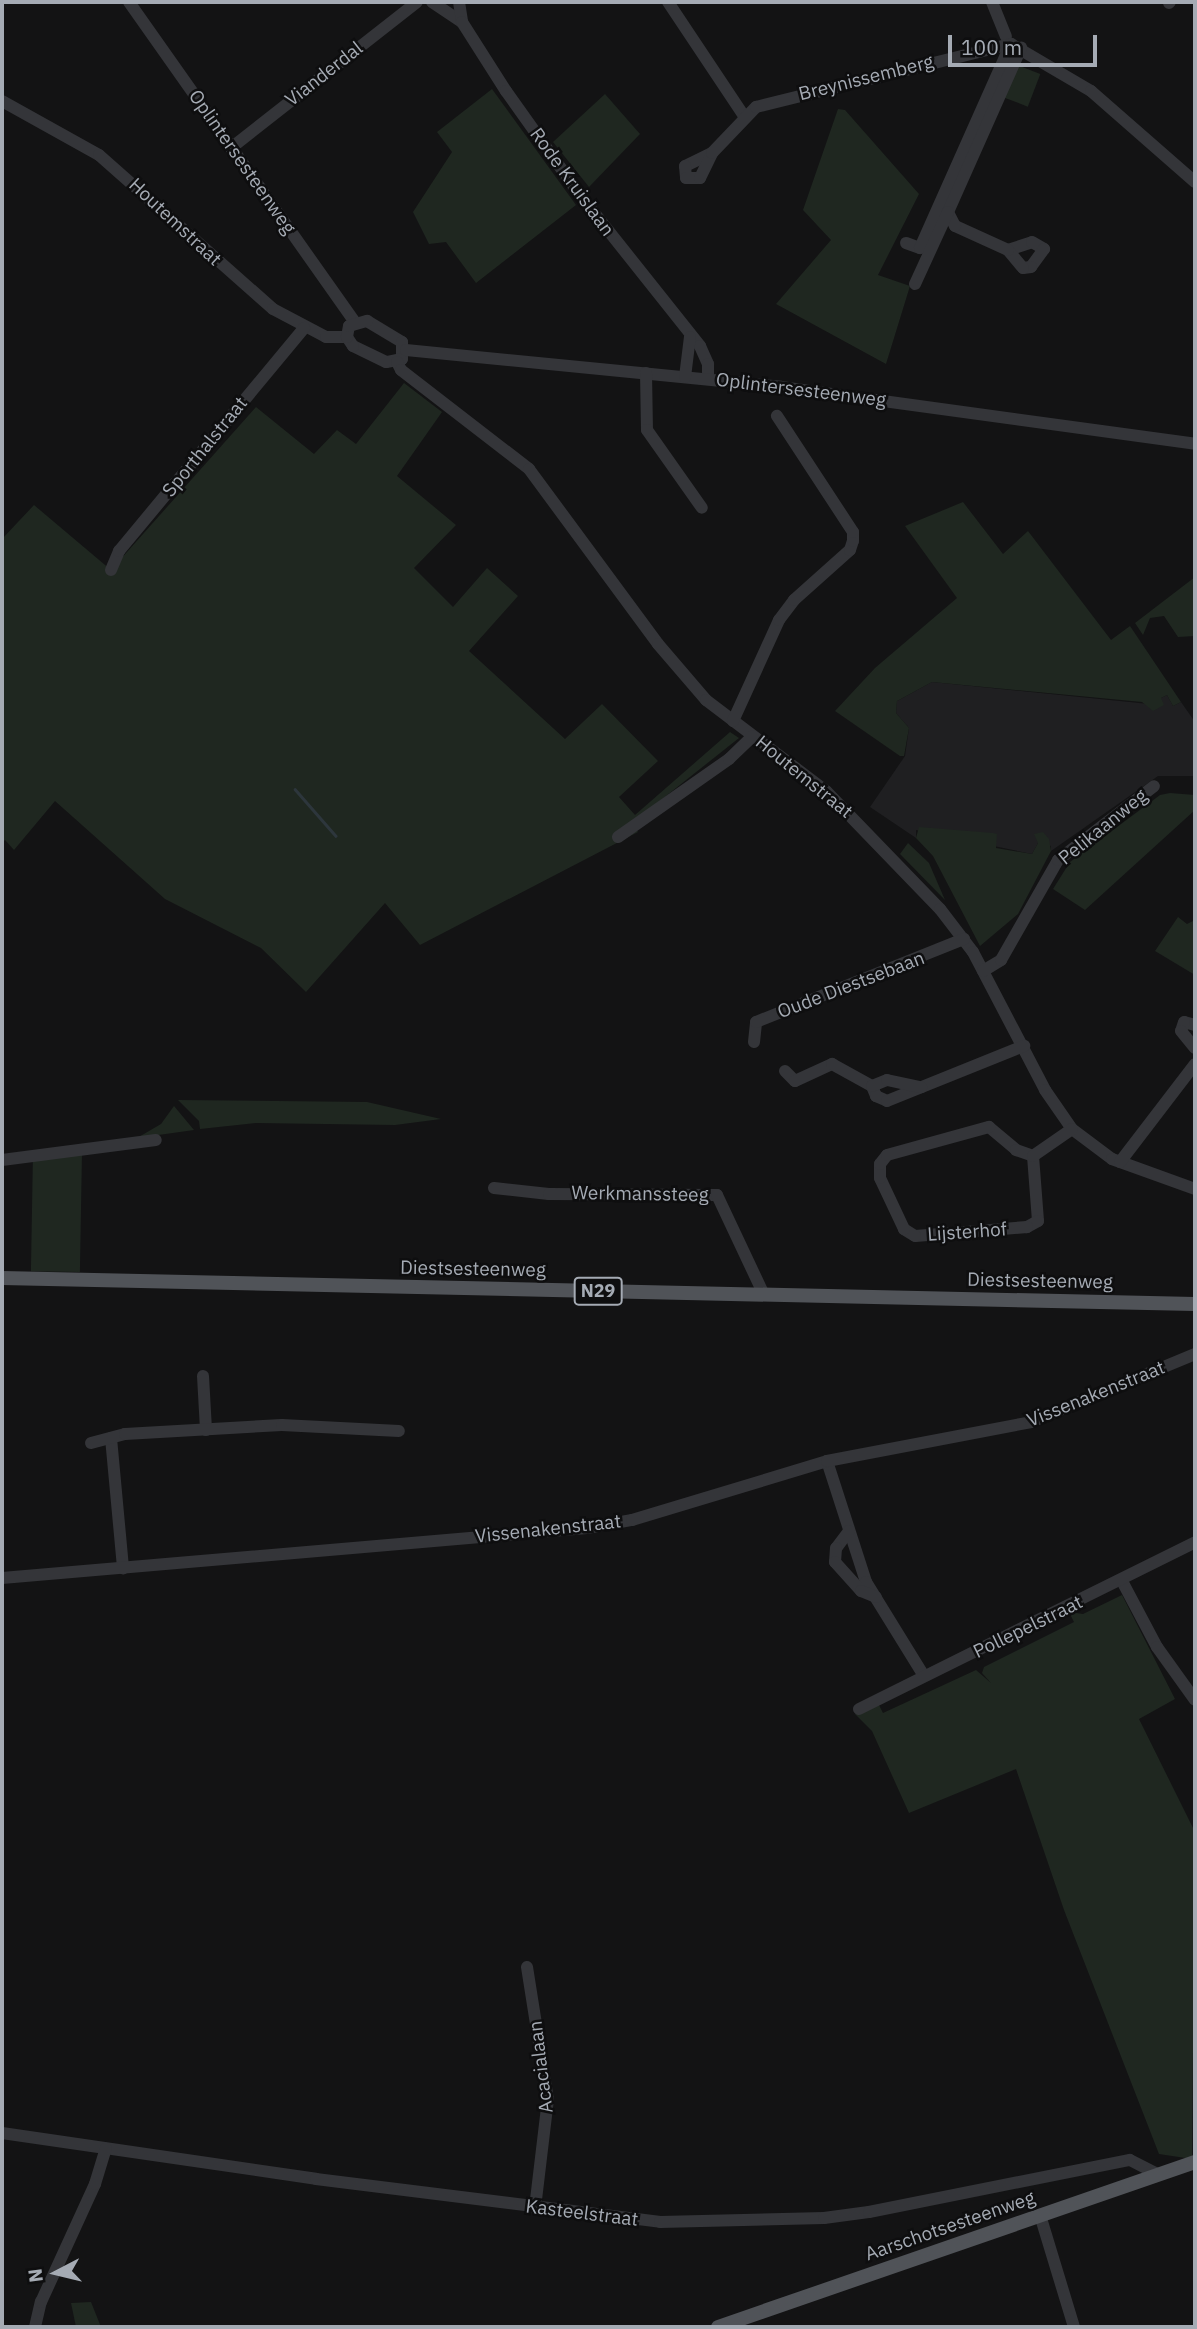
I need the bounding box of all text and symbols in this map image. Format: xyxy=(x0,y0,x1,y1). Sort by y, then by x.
scale bar xyxy=(952,21,1101,65)
text: 100 m xyxy=(961,33,1022,61)
street label: Vianderdal xyxy=(281,37,367,111)
street label: Breynissemberg xyxy=(796,50,936,106)
street label: Oplintersesteenweg xyxy=(184,85,300,239)
street label: Rode Kruislaan xyxy=(525,123,619,241)
street label: Houtemstraat xyxy=(124,173,226,271)
street label: Oplintersesteenweg xyxy=(715,368,887,412)
street label: Sporthalstraat xyxy=(158,392,252,502)
street label: Houtemstraat xyxy=(751,731,857,823)
street label: Pelikaanweg xyxy=(1054,784,1152,870)
street label: Oude Diestsebaan xyxy=(774,946,928,1024)
street label: Werkmanssteeg xyxy=(571,1181,709,1207)
street label: Lijsterhof xyxy=(926,1218,1008,1246)
street label: Diestsesteenweg xyxy=(400,1256,546,1282)
street label: Diestsesteenweg xyxy=(967,1268,1113,1294)
road number: N29 xyxy=(574,1276,622,1306)
street label: Vissenakenstraat xyxy=(1024,1356,1168,1432)
street label: Vissenakenstraat xyxy=(474,1510,622,1548)
street label: Pollepelstraat xyxy=(970,1591,1086,1663)
street label: Acacialaan xyxy=(524,2020,558,2114)
street label: Aarschotsesteenweg xyxy=(862,2186,1038,2266)
street label: Kasteelstraat xyxy=(524,2195,640,2231)
north arrow xyxy=(21,2238,91,2308)
text: N xyxy=(22,2267,48,2284)

